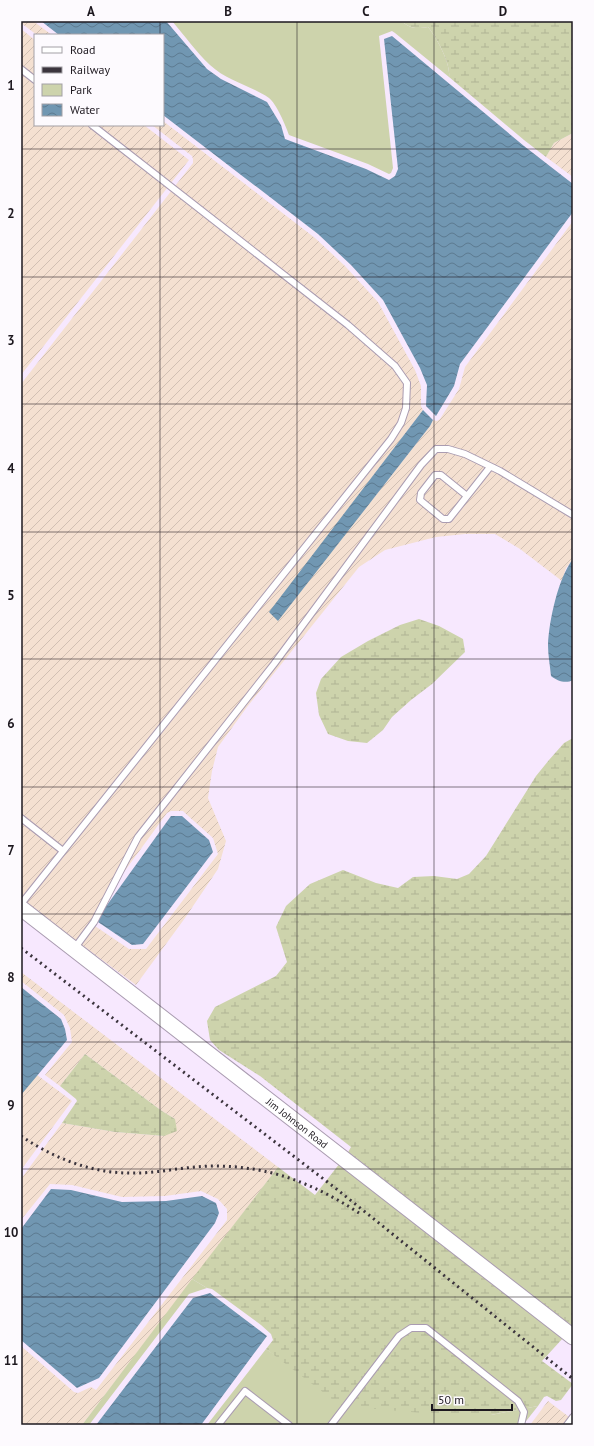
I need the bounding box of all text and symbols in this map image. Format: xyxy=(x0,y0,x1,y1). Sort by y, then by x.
text: A xyxy=(87,3,95,20)
text: B xyxy=(224,3,232,20)
text: C xyxy=(362,3,370,20)
text: D xyxy=(499,3,507,20)
legend xyxy=(34,34,164,126)
text: Road xyxy=(70,42,95,57)
text: Railway xyxy=(70,62,110,77)
text: 1 xyxy=(7,77,15,94)
text: Park xyxy=(70,82,92,97)
text: Water xyxy=(70,102,100,117)
text: 2 xyxy=(7,205,15,222)
text: 3 xyxy=(7,332,15,349)
text: 4 xyxy=(7,460,15,477)
text: 5 xyxy=(7,587,15,604)
text: 6 xyxy=(7,715,15,732)
text: 7 xyxy=(7,842,15,859)
text: 8 xyxy=(7,969,15,986)
street label: Jim Johnson Road xyxy=(263,1094,331,1151)
text: 9 xyxy=(7,1097,15,1114)
text: 10 xyxy=(4,1224,18,1241)
text: 11 xyxy=(4,1352,18,1369)
scale bar xyxy=(432,1386,512,1412)
text: 50 m xyxy=(438,1392,464,1407)

